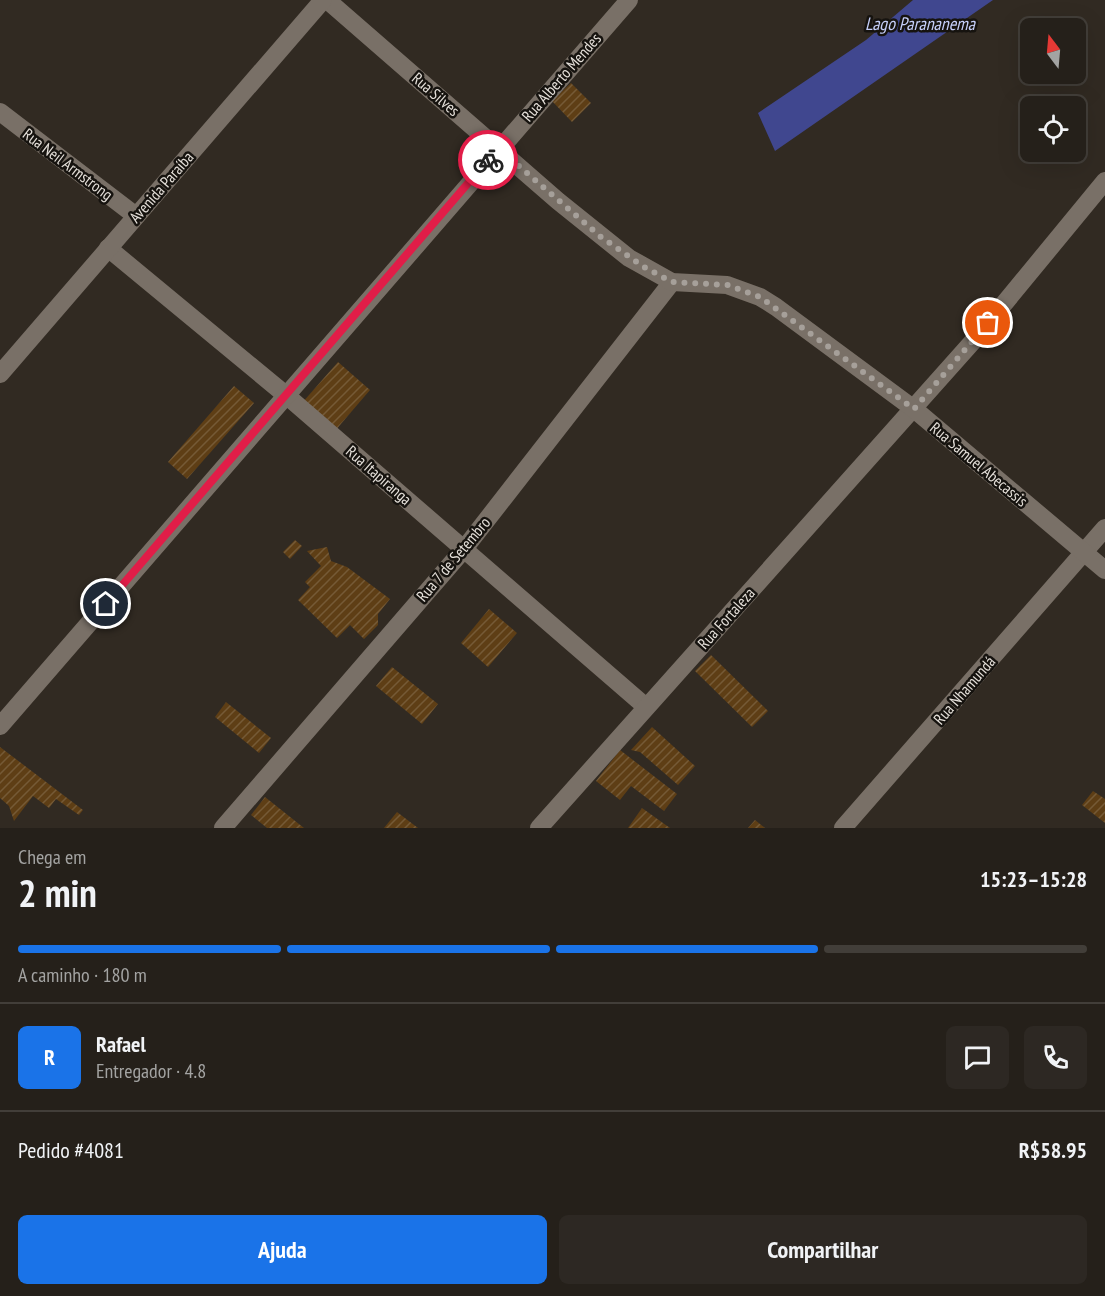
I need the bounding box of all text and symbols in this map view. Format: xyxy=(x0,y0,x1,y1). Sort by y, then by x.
water label: Lago Parananema xyxy=(865,12,976,35)
north arrow xyxy=(1020,18,1086,84)
map controls xyxy=(1020,18,1086,162)
street label: Rua Alberto Mendes xyxy=(517,29,605,125)
street label: Rua Silves xyxy=(408,68,464,120)
button: locate xyxy=(1020,96,1086,162)
street label: Rua Neil Armstrong xyxy=(19,124,117,204)
courier xyxy=(458,130,518,190)
icon: bike xyxy=(472,144,505,177)
street label: Avenida Paraíba xyxy=(125,147,197,227)
pin xyxy=(962,297,1013,348)
icon: bag xyxy=(971,306,1004,339)
street label: Rua Samuel Abecassis xyxy=(926,417,1032,511)
street label: Rua Itapiranga xyxy=(342,441,416,509)
street label: Rua 7 de Setembro xyxy=(412,513,494,605)
pin xyxy=(80,578,131,629)
street label: Rua Fortaleza xyxy=(693,583,759,653)
icon: home xyxy=(89,587,122,620)
street label: Rua Nhamundá xyxy=(929,652,999,728)
text: Chega em xyxy=(18,844,86,870)
text: 15:23–15:28 xyxy=(980,865,1087,893)
text: 2 min xyxy=(18,867,97,918)
text: A caminho · 180 m xyxy=(18,962,147,988)
button: chat xyxy=(946,1026,1009,1089)
button: phone xyxy=(1024,1026,1087,1089)
text: Rafael xyxy=(96,1030,146,1058)
text: R xyxy=(44,1043,55,1071)
text: Entregador · 4.8 xyxy=(96,1058,206,1084)
text: Pedido #4081 xyxy=(18,1136,124,1164)
text: R$58.95 xyxy=(1019,1136,1087,1164)
button: Ajuda xyxy=(18,1215,547,1284)
button: Compartilhar xyxy=(559,1215,1087,1284)

